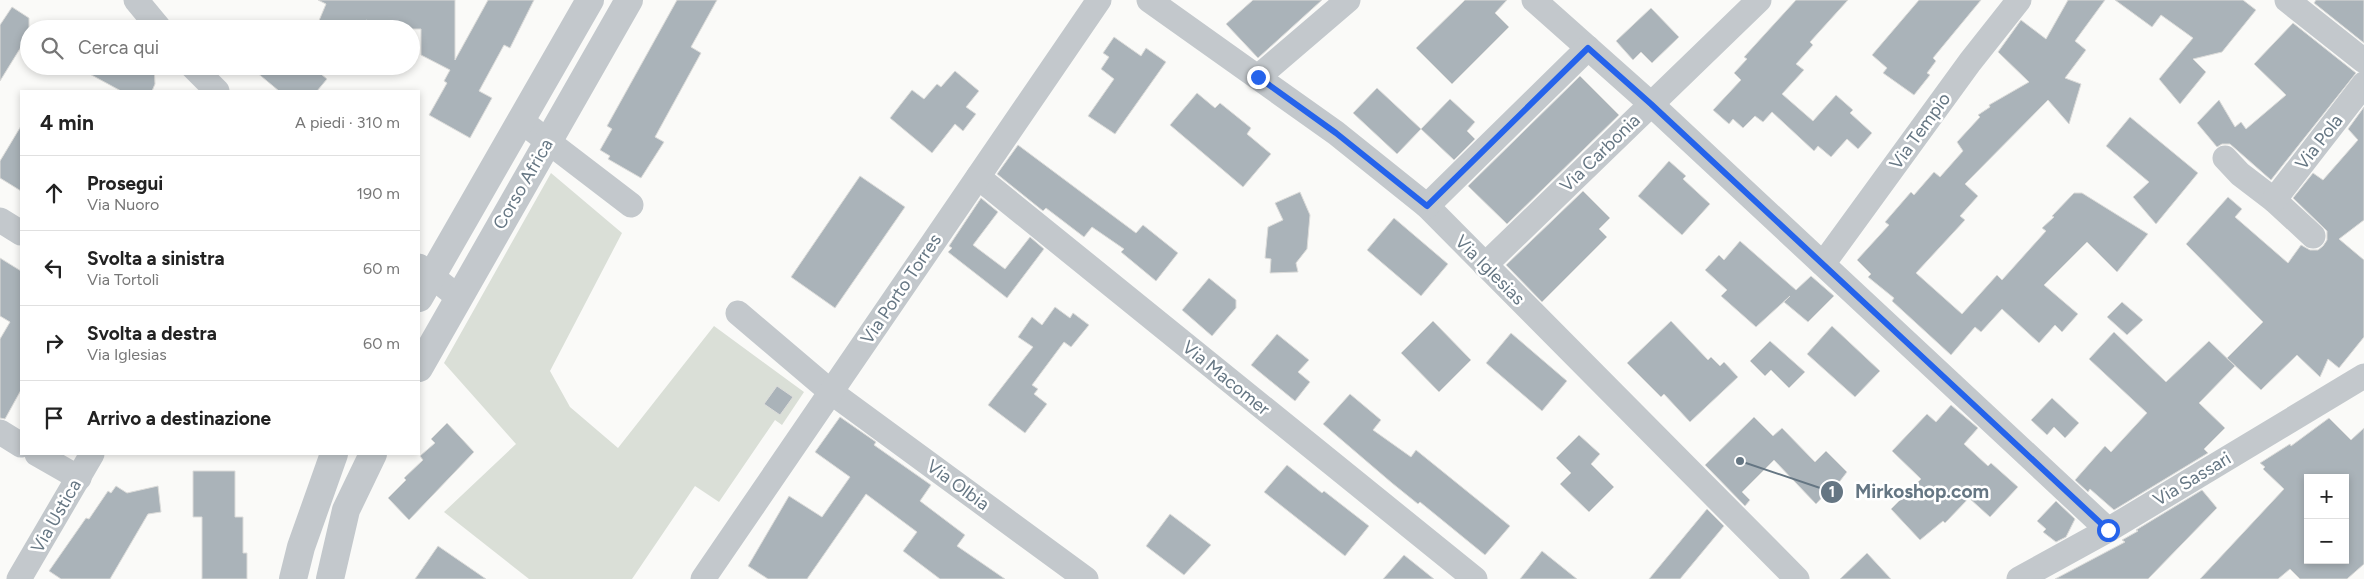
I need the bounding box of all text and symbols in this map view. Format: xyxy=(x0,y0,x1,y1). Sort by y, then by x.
search box xyxy=(20,20,420,75)
icon: search xyxy=(38,34,66,62)
text: Cerca qui xyxy=(78,36,159,59)
route end xyxy=(1247,66,1270,89)
street label: Via Tempio xyxy=(1885,88,1955,174)
street label: Via Carbonia xyxy=(1555,109,1645,197)
text: 4 min xyxy=(40,110,94,135)
street label: Via Pola xyxy=(2291,110,2347,174)
text: A piedi · 310 m xyxy=(295,113,400,132)
street label: Corso Africa xyxy=(488,135,558,233)
text: Prosegui xyxy=(87,172,163,195)
icon: ahead xyxy=(40,179,68,207)
text: 190 m xyxy=(357,184,400,203)
text: Via Nuoro xyxy=(87,195,159,214)
street label: Via Porto Torres xyxy=(856,230,946,348)
street label: Via Iglesias xyxy=(1451,231,1529,309)
text: Svolta a sinistra xyxy=(87,247,225,270)
icon: left xyxy=(40,254,68,282)
text: 60 m xyxy=(363,259,400,278)
text: Via Tortolì xyxy=(87,270,159,289)
text: Svolta a destra xyxy=(87,322,217,345)
icon: right xyxy=(40,329,68,357)
text: 60 m xyxy=(363,334,400,353)
street label: Via Macomer xyxy=(1178,336,1274,420)
text: Via Iglesias xyxy=(87,345,167,364)
icon: arrive xyxy=(40,404,68,432)
text: Arrivo a destinazione xyxy=(87,407,271,430)
street label: Via Sassari xyxy=(2149,447,2235,511)
street label: Via Olbia xyxy=(922,455,994,515)
map controls xyxy=(2304,474,2349,564)
button: + xyxy=(2304,474,2349,519)
street label: Via Ustica xyxy=(26,475,86,557)
callout: Mirkoshop.com xyxy=(1820,475,1999,509)
text: Mirkoshop.com xyxy=(1855,480,1989,503)
text: 1 xyxy=(1829,483,1835,501)
route start xyxy=(2097,519,2120,542)
button: − xyxy=(2304,519,2349,564)

